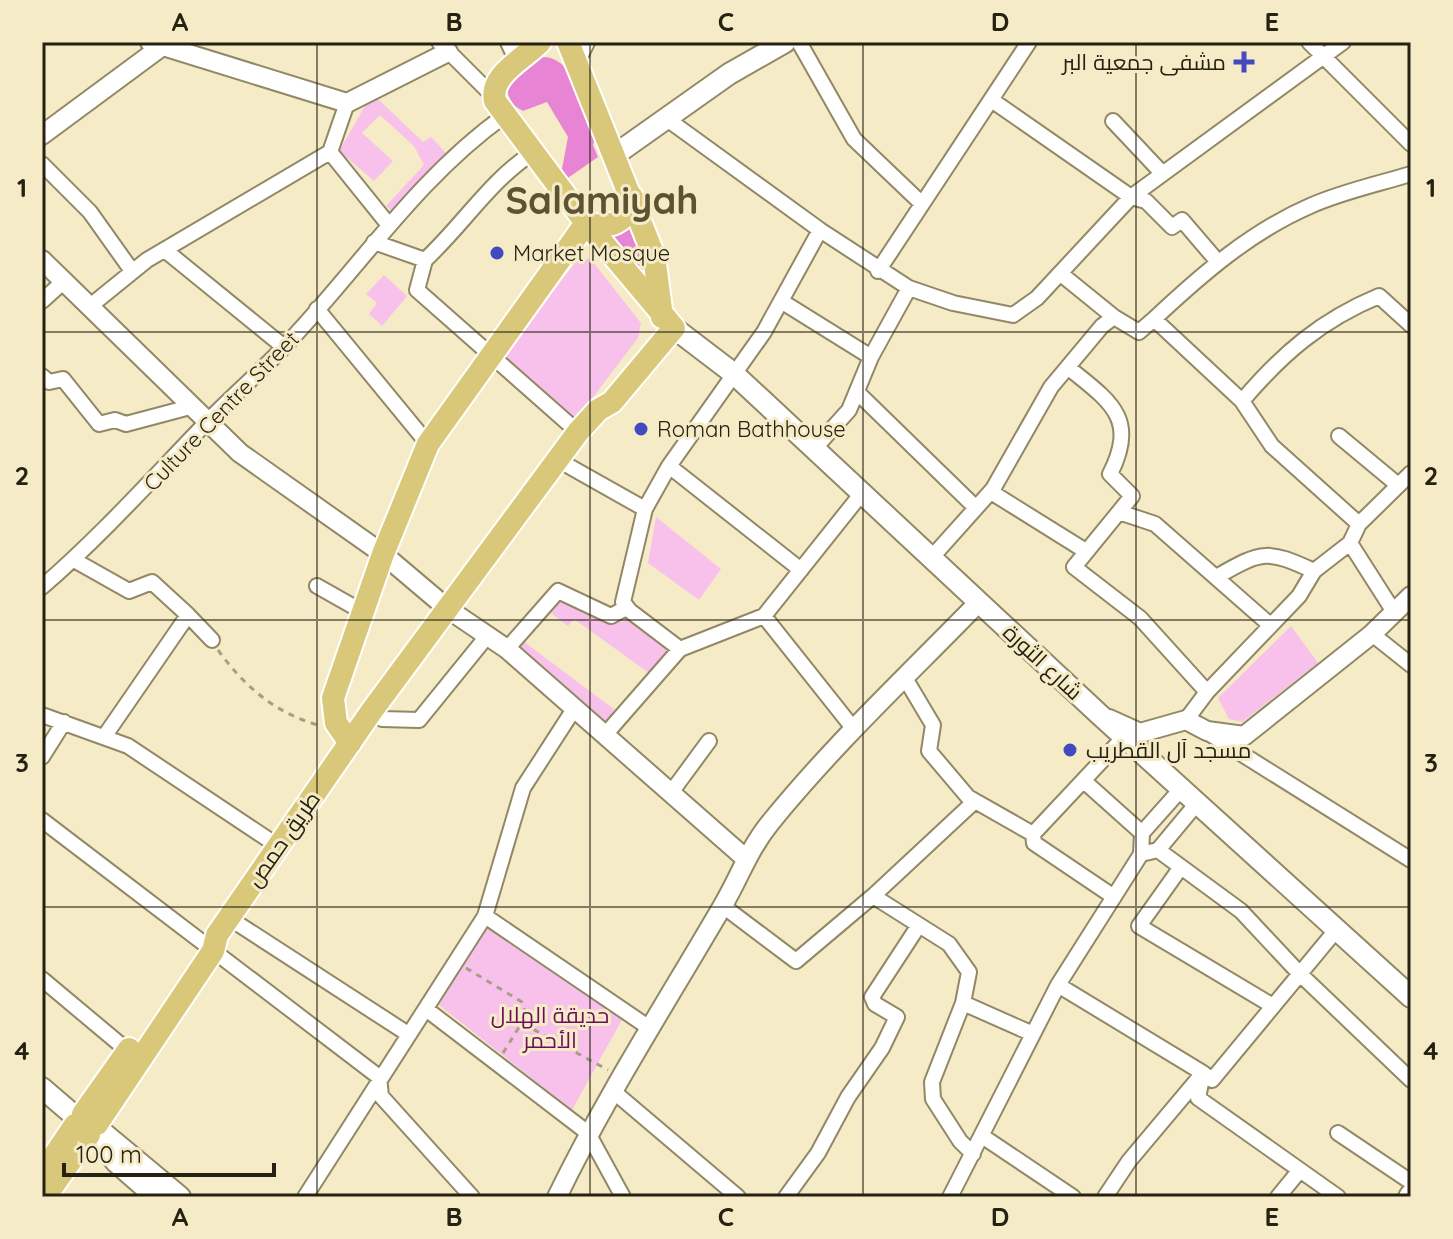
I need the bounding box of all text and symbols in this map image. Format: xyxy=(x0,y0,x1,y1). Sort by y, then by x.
text: A xyxy=(172,5,189,38)
text: B xyxy=(445,5,463,38)
text: C xyxy=(718,5,734,38)
text: D xyxy=(991,5,1009,38)
text: E xyxy=(1265,5,1279,38)
place label: مشفى جمعية البر xyxy=(1060,48,1226,76)
marker: مشفى جمعية البر xyxy=(1233,51,1255,73)
text: 1 xyxy=(17,171,27,204)
text: 1 xyxy=(1426,171,1436,204)
district label: Salamiyah xyxy=(505,176,699,224)
place label: Market Mosque xyxy=(513,239,670,267)
marker: Market Mosque xyxy=(488,244,506,262)
street label: Culture Centre Street xyxy=(137,325,305,497)
place label: Roman Bathhouse xyxy=(657,415,846,443)
marker: Roman Bathhouse xyxy=(632,420,650,438)
text: 2 xyxy=(15,459,29,492)
text: 2 xyxy=(1424,459,1438,492)
street label: شارع الثورة xyxy=(997,618,1089,707)
place label: مسجد آل القطريب xyxy=(1086,736,1251,764)
marker: مسجد آل القطريب xyxy=(1061,741,1079,759)
text: 3 xyxy=(15,746,29,779)
text: 3 xyxy=(1424,746,1438,779)
street label: طريق حمص xyxy=(240,786,326,892)
park label: حديقة الهلال الأحمر xyxy=(491,1001,609,1054)
text: 4 xyxy=(14,1034,30,1067)
text: 4 xyxy=(1423,1034,1439,1067)
scale bar xyxy=(64,1127,274,1177)
text: 100 m xyxy=(76,1139,142,1169)
text: A xyxy=(172,1200,189,1233)
text: B xyxy=(445,1200,463,1233)
text: C xyxy=(718,1200,734,1233)
text: D xyxy=(991,1200,1009,1233)
text: E xyxy=(1265,1200,1279,1233)

